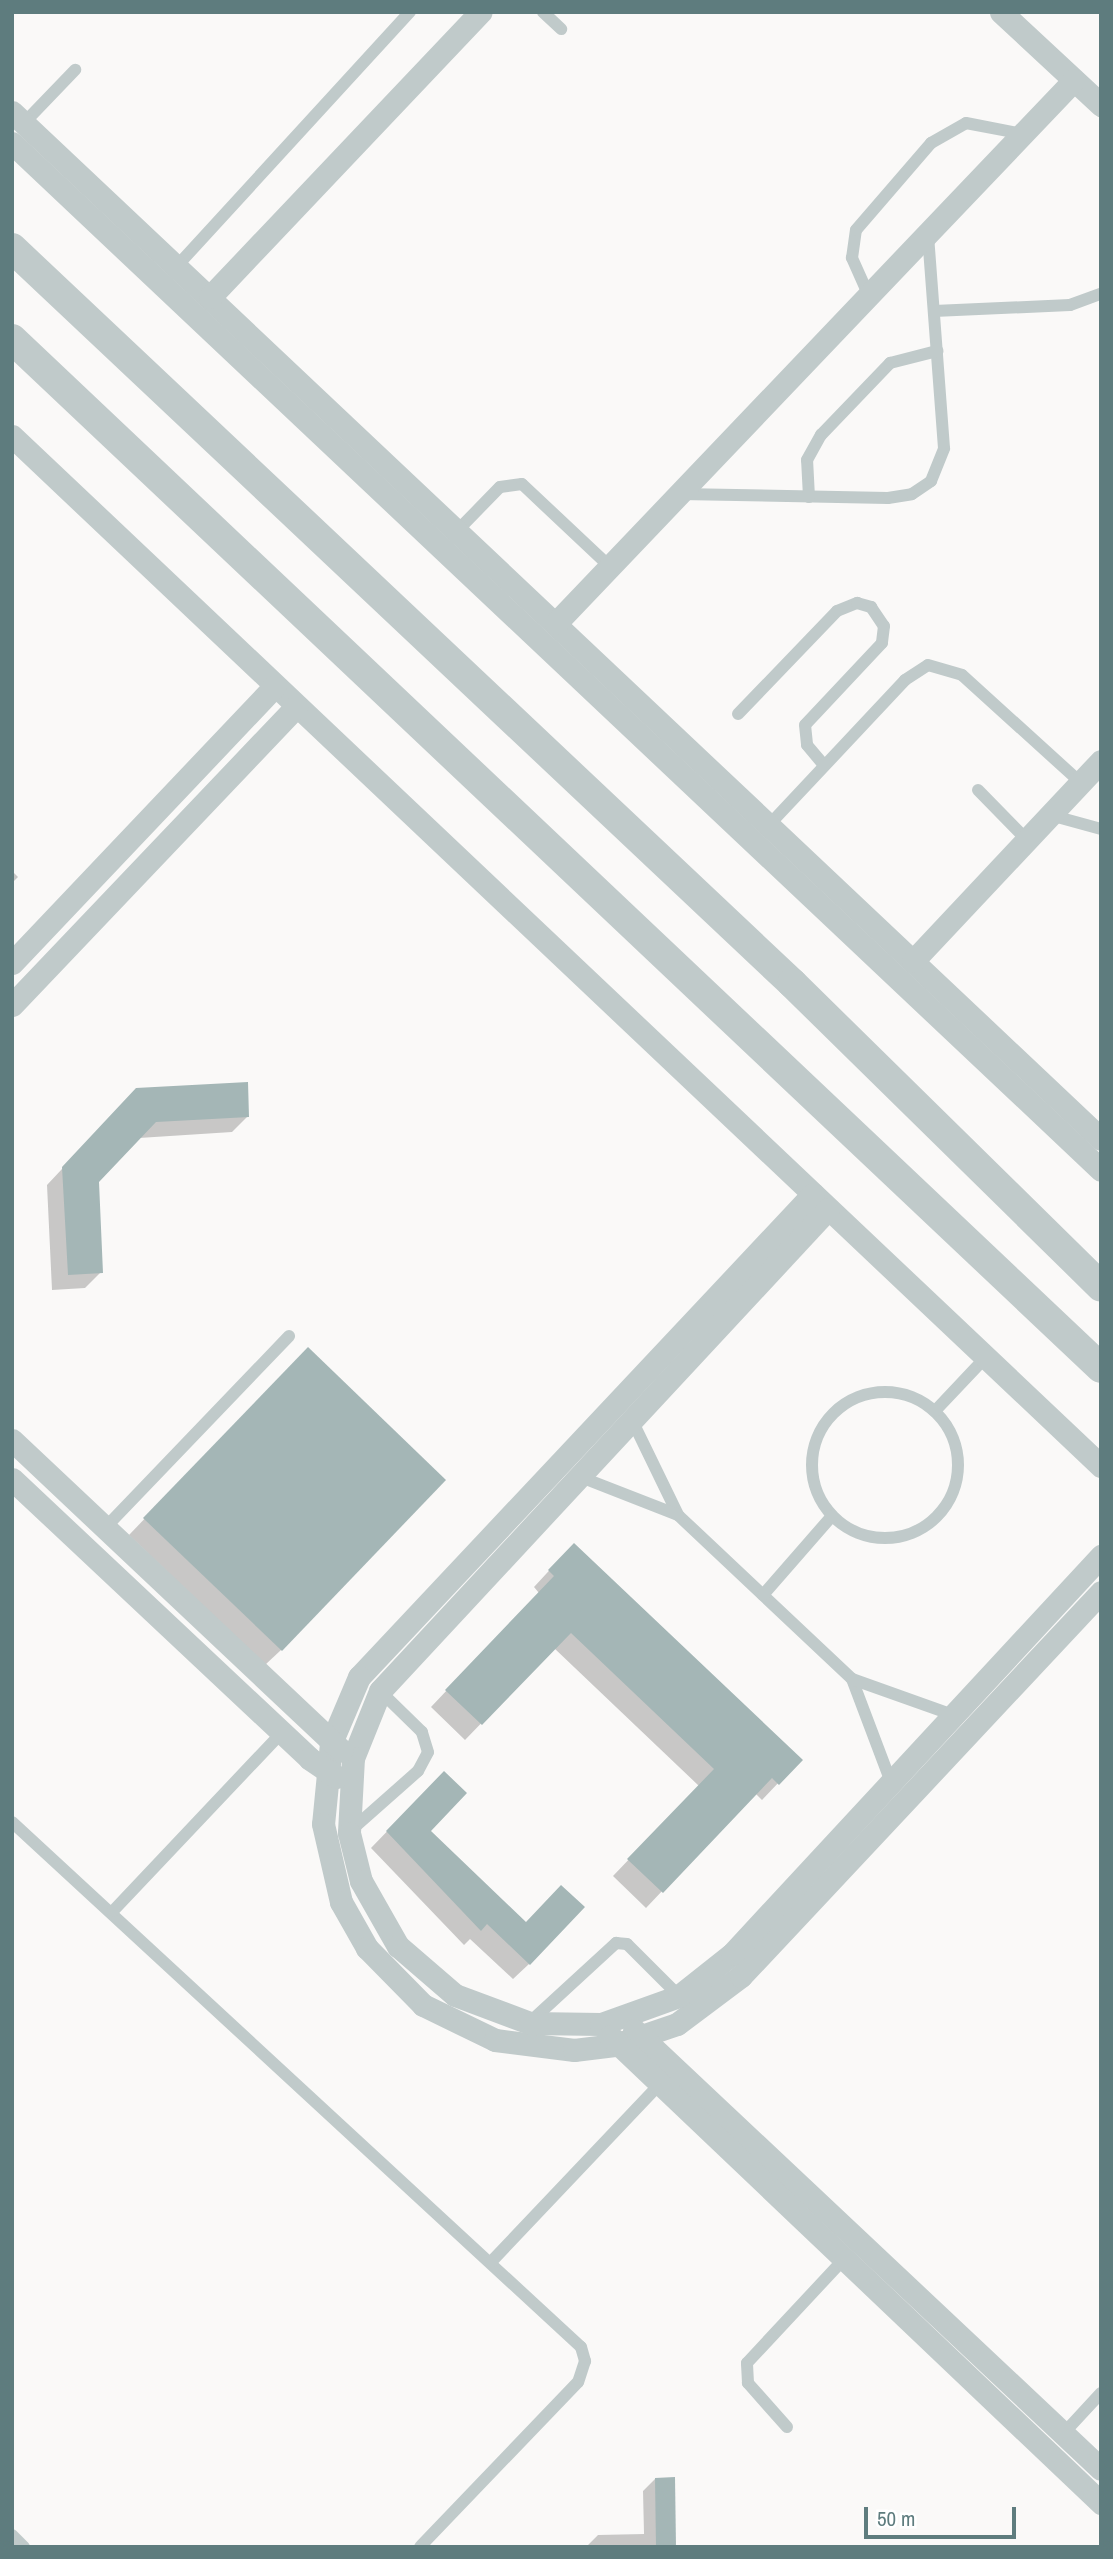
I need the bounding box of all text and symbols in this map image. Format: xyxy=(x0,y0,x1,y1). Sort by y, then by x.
scale bar xyxy=(868,2492,1020,2536)
text: 50 m xyxy=(877,2504,915,2533)

